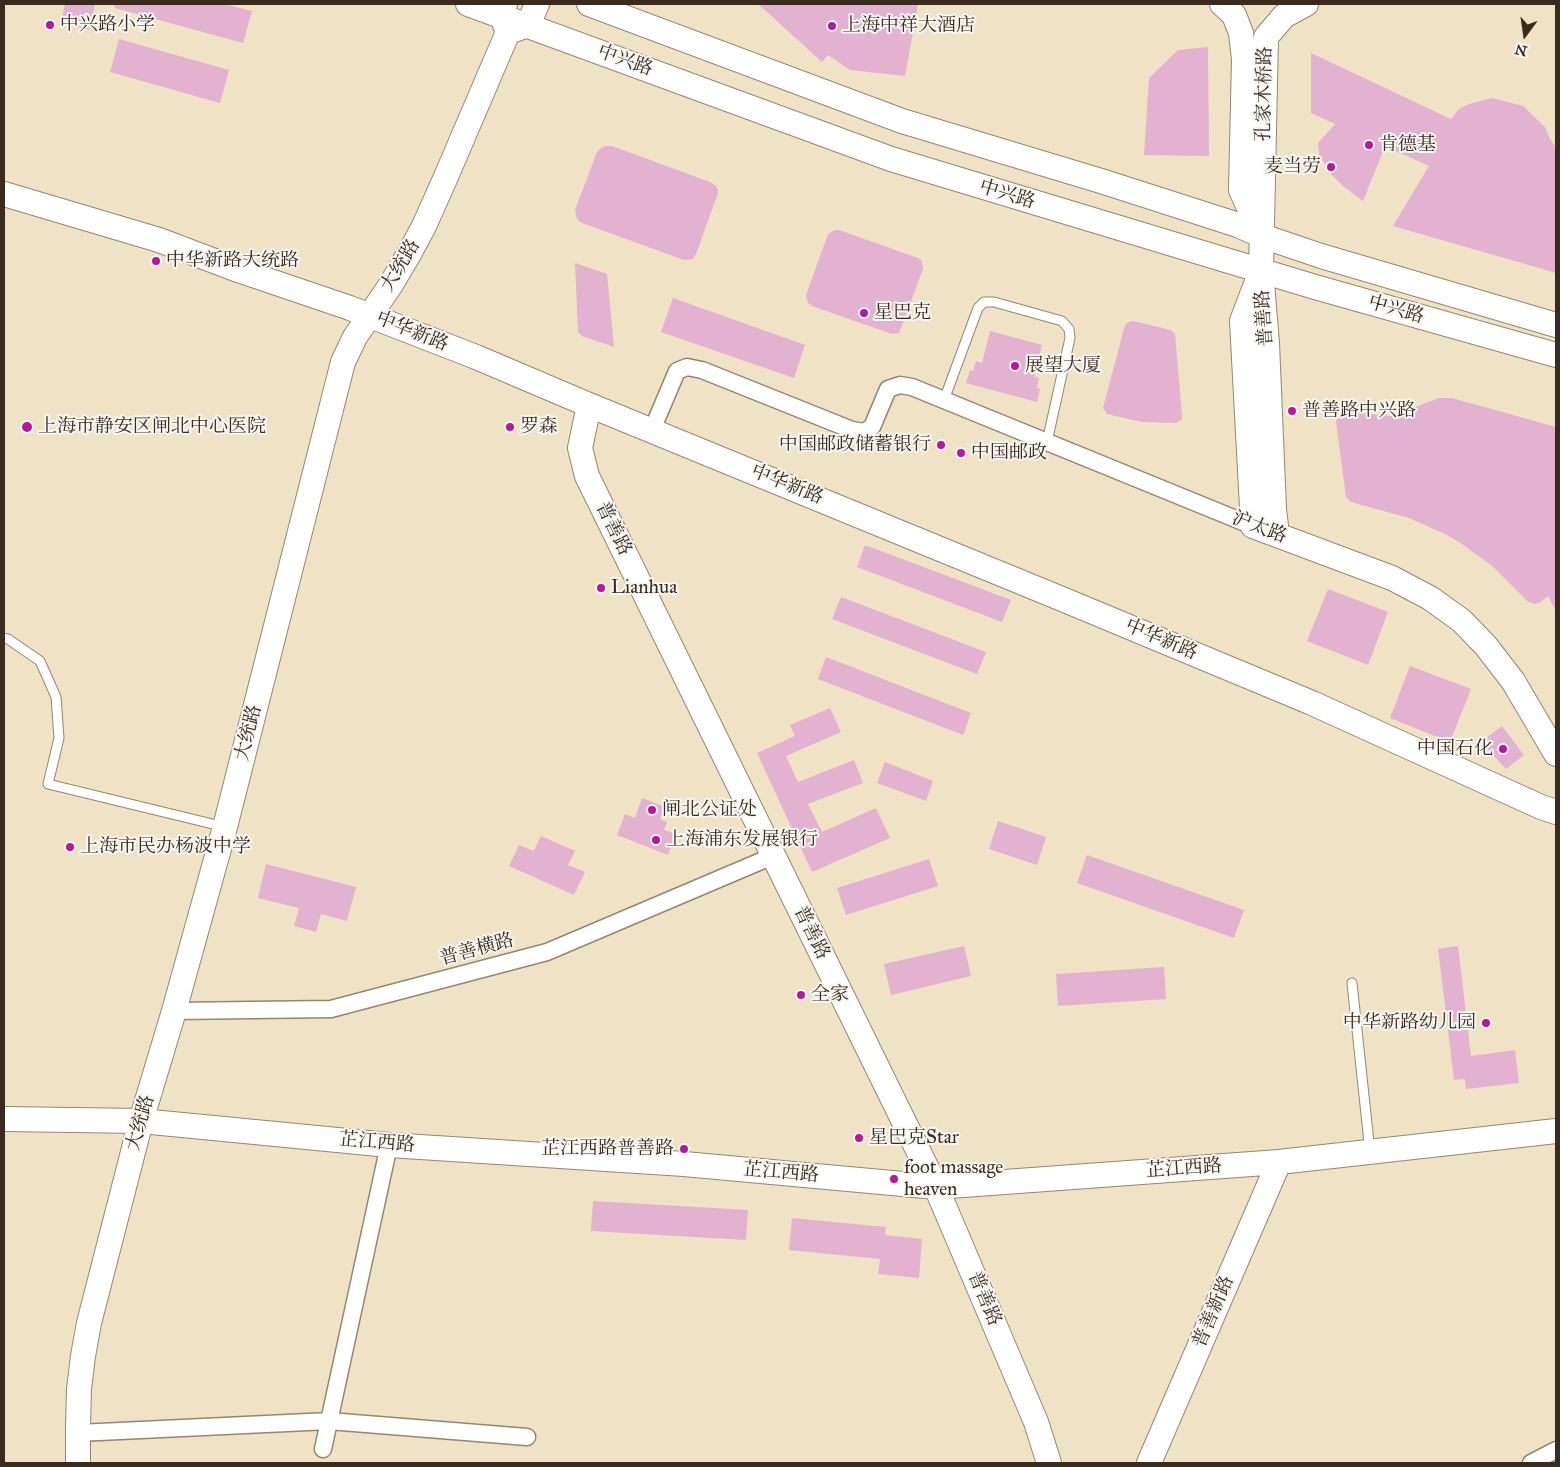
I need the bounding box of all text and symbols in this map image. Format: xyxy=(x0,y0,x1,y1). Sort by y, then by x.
north arrow xyxy=(1500,10,1550,60)
place label: 中兴路小学 xyxy=(60,14,155,36)
place label: 上海中祥大酒店 xyxy=(842,15,975,37)
marker: 中兴路小学 xyxy=(44,19,56,31)
marker: 上海中祥大酒店 xyxy=(826,20,838,32)
text: N xyxy=(1513,40,1529,60)
street label: 中兴路 xyxy=(594,41,656,81)
street label: 孔家木桥路 xyxy=(1253,46,1277,142)
place label: 肯德基 xyxy=(1379,134,1436,156)
marker: 肯德基 xyxy=(1363,139,1375,151)
place label: 麦当劳 xyxy=(1264,156,1321,178)
marker: 麦当劳 xyxy=(1325,161,1337,173)
street label: 中兴路 xyxy=(976,176,1038,214)
street label: 大统路 xyxy=(377,236,425,296)
place label: 中华新路大统路 xyxy=(166,250,299,272)
marker: 中华新路大统路 xyxy=(150,255,162,267)
street label: 普善路 xyxy=(1252,289,1278,347)
street label: 中兴路 xyxy=(1365,291,1427,329)
place label: 星巴克 xyxy=(874,302,931,324)
street label: 中华新路 xyxy=(372,307,452,357)
marker: 星巴克 xyxy=(858,307,870,319)
place label: 展望大厦 xyxy=(1025,355,1101,377)
marker: 展望大厦 xyxy=(1009,360,1021,372)
place label: 普善路中兴路 xyxy=(1302,400,1416,422)
marker: 普善路中兴路 xyxy=(1286,405,1298,417)
place label: 上海市静安区闸北中心医院 xyxy=(38,416,266,438)
place label: 罗森 xyxy=(520,416,558,438)
marker: 上海市静安区闸北中心医院 xyxy=(20,420,34,434)
marker: 罗森 xyxy=(504,421,516,433)
place label: 中国邮政储蓄银行 xyxy=(779,434,931,456)
marker: 中国邮政储蓄银行 xyxy=(935,439,947,451)
place label: 中国邮政 xyxy=(971,442,1047,464)
marker: 中国邮政 xyxy=(955,447,967,459)
street label: 中华新路 xyxy=(747,460,827,510)
street label: 普善路 xyxy=(590,498,636,560)
street label: 沪太路 xyxy=(1228,507,1290,549)
place label: Lianhua xyxy=(611,577,677,599)
marker: Lianhua xyxy=(595,582,607,594)
street label: 中华新路 xyxy=(1122,615,1200,665)
street label: 大统路 xyxy=(231,703,267,763)
place label: 中国石化 xyxy=(1417,738,1493,760)
marker: 中国石化 xyxy=(1497,743,1509,755)
place label: 闸北公证处 xyxy=(662,799,757,821)
marker: 闸北公证处 xyxy=(646,804,658,816)
place label: 上海浦东发展银行 xyxy=(666,829,818,851)
marker: 上海浦东发展银行 xyxy=(650,834,662,846)
place label: 上海市民办杨波中学 xyxy=(80,836,251,858)
marker: 上海市民办杨波中学 xyxy=(64,841,76,853)
street label: 普善路 xyxy=(788,902,834,964)
street label: 普善横路 xyxy=(437,929,517,971)
place label: 全家 xyxy=(811,984,849,1006)
marker: 全家 xyxy=(795,989,807,1001)
place label: 中华新路幼儿园 xyxy=(1343,1012,1476,1034)
marker: 中华新路幼儿园 xyxy=(1480,1017,1492,1029)
street label: 大统路 xyxy=(122,1092,160,1154)
place label: 星巴克Star xyxy=(869,1127,959,1149)
street label: 芷江西路 xyxy=(338,1128,416,1158)
marker: 星巴克Star xyxy=(853,1132,865,1144)
place label: 芷江西路普善路 xyxy=(541,1138,674,1160)
marker: 芷江西路普善路 xyxy=(678,1143,690,1155)
street label: 芷江西路 xyxy=(1145,1155,1223,1183)
place label: foot massage heaven xyxy=(904,1157,1003,1201)
street label: 芷江西路 xyxy=(742,1158,820,1188)
marker: foot massage heaven xyxy=(888,1173,900,1185)
street label: 普善路 xyxy=(962,1268,1006,1330)
street label: 普善新路 xyxy=(1189,1273,1239,1351)

